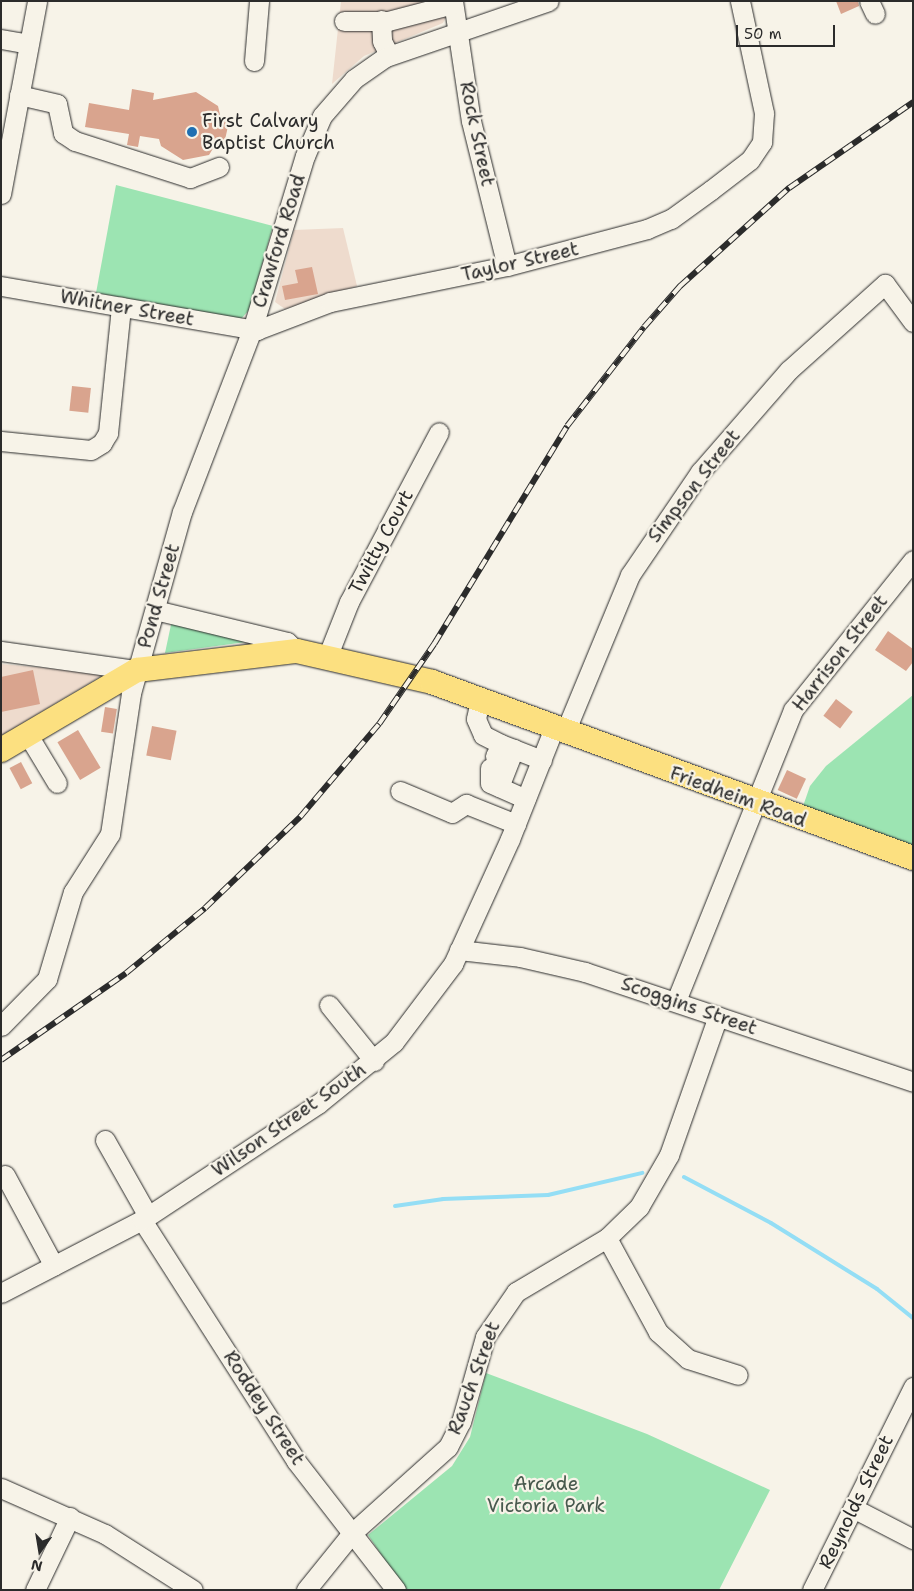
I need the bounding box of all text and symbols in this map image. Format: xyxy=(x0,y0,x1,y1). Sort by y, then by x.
scale bar xyxy=(739,15,838,47)
text: 50 m xyxy=(744,24,782,44)
street label: Rock Street xyxy=(455,80,499,188)
place label: First Calvary Baptist Church xyxy=(202,110,335,154)
marker: First Calvary Baptist Church xyxy=(186,126,198,138)
street label: Crawford Road xyxy=(248,171,310,311)
street label: Taylor Street xyxy=(459,237,581,287)
street label: Whitner Street xyxy=(58,285,196,331)
street label: Simpson Street xyxy=(643,425,745,547)
street label: Twitty Court xyxy=(344,486,418,598)
street label: Pond Street xyxy=(133,541,185,651)
street label: Harrison Street xyxy=(787,590,893,716)
street label: Friedheim Road xyxy=(667,762,809,832)
street label: Scoggins Street xyxy=(618,972,760,1040)
street label: Wilson Street South xyxy=(208,1058,370,1182)
street label: Rauch Street xyxy=(443,1318,505,1438)
street label: Roddey Street xyxy=(219,1347,309,1469)
street label: Reynolds Street xyxy=(814,1431,898,1573)
park label: Arcade Victoria Park xyxy=(487,1473,605,1517)
north arrow xyxy=(15,1526,65,1576)
text: N xyxy=(29,1556,44,1576)

